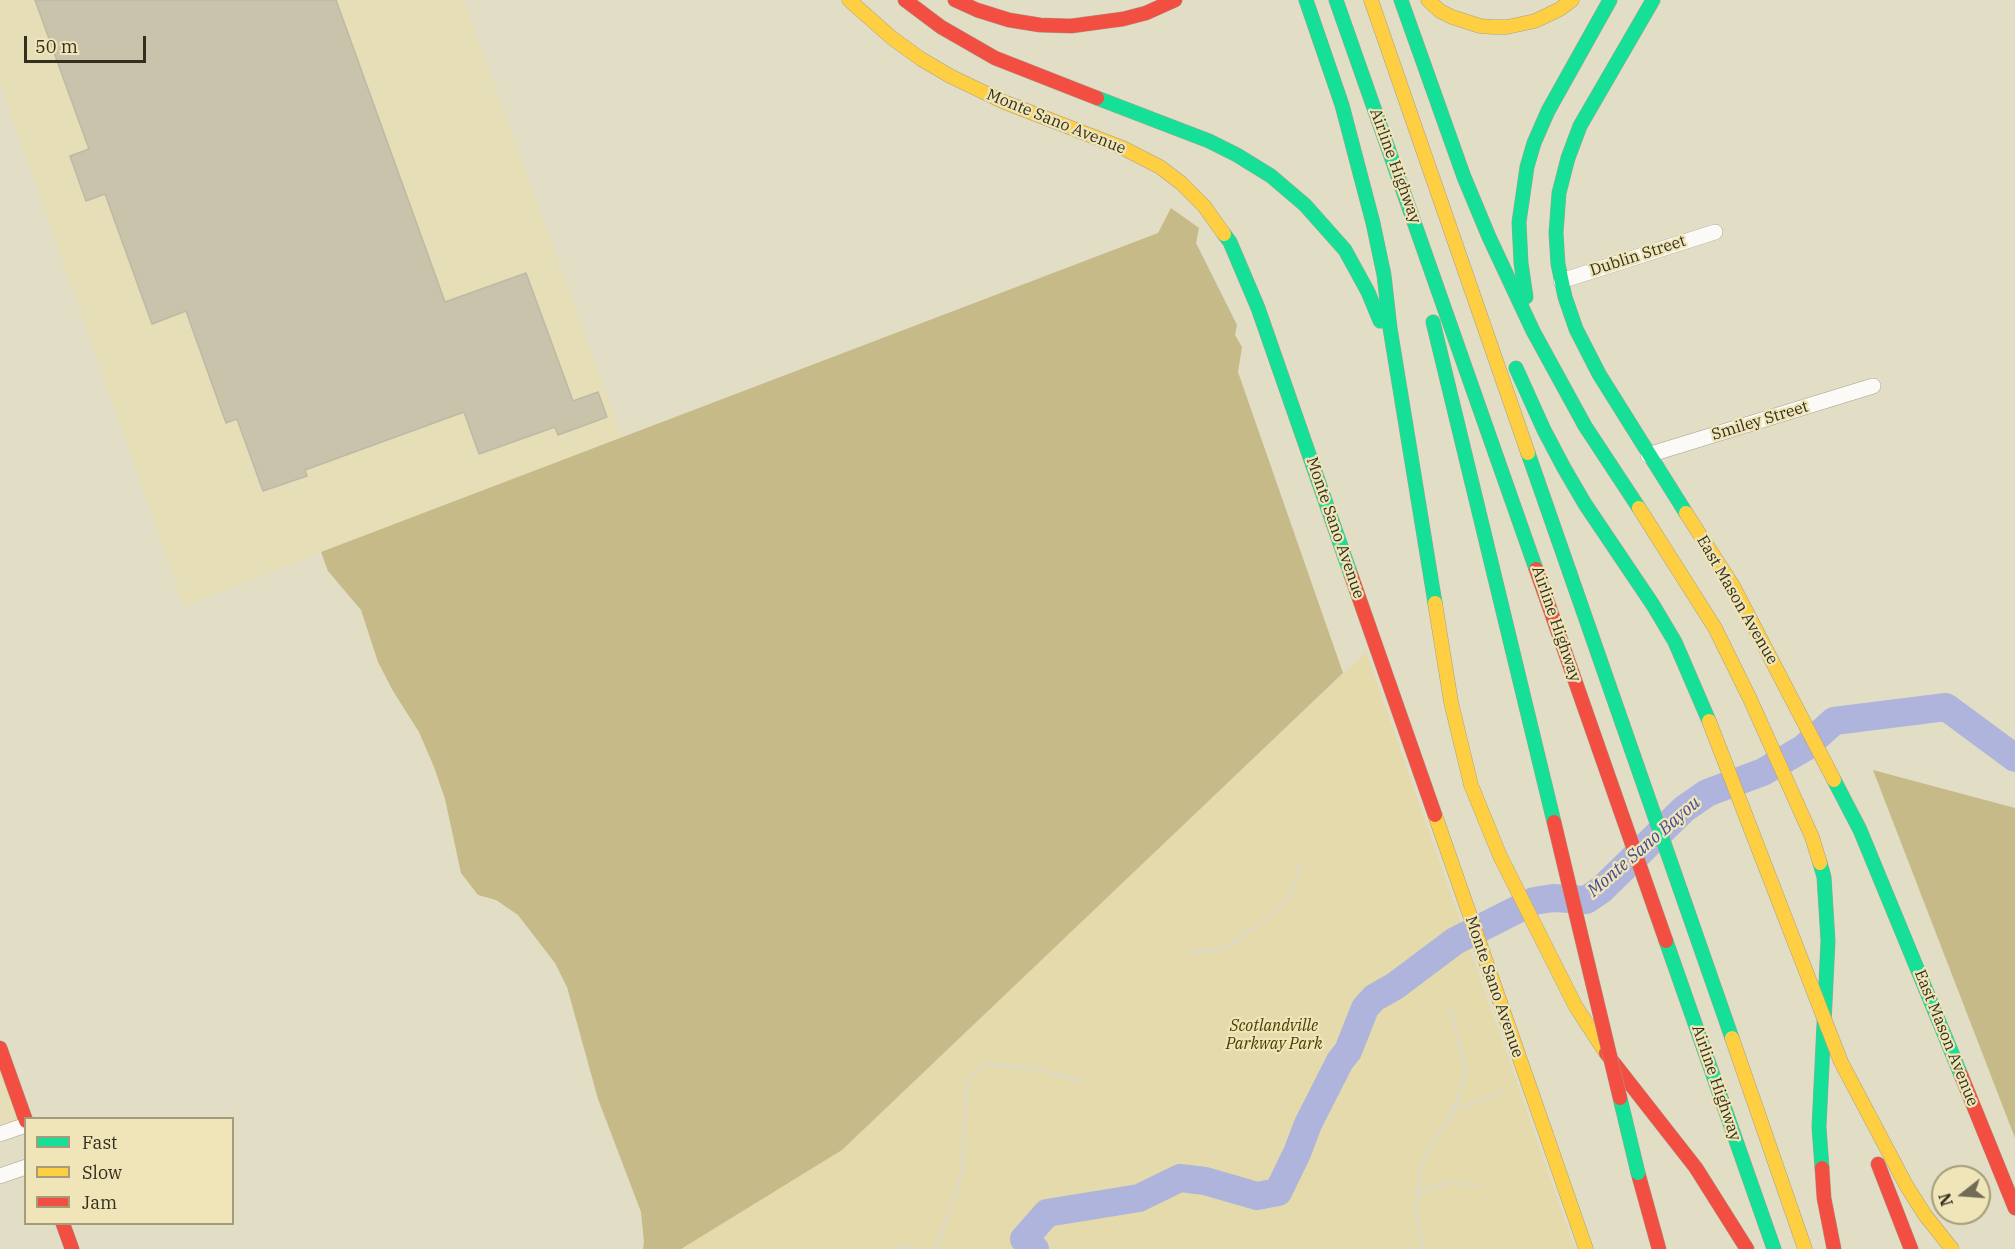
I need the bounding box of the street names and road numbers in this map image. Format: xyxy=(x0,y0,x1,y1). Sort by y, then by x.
street label: Monte Sano Avenue xyxy=(984,85,1128,159)
street label: Airline Highway xyxy=(1365,106,1425,226)
street label: Dublin Street xyxy=(1588,231,1688,281)
street label: Smiley Street xyxy=(1709,397,1811,445)
street label: Monte Sano Avenue xyxy=(1302,455,1368,601)
street label: East Mason Avenue xyxy=(1692,532,1782,668)
street label: Airline Highway xyxy=(1527,564,1585,684)
street label: Monte Sano Avenue xyxy=(1461,914,1527,1060)
street label: East Mason Avenue xyxy=(1910,967,1982,1109)
street label: Airline Highway xyxy=(1687,1023,1745,1143)

